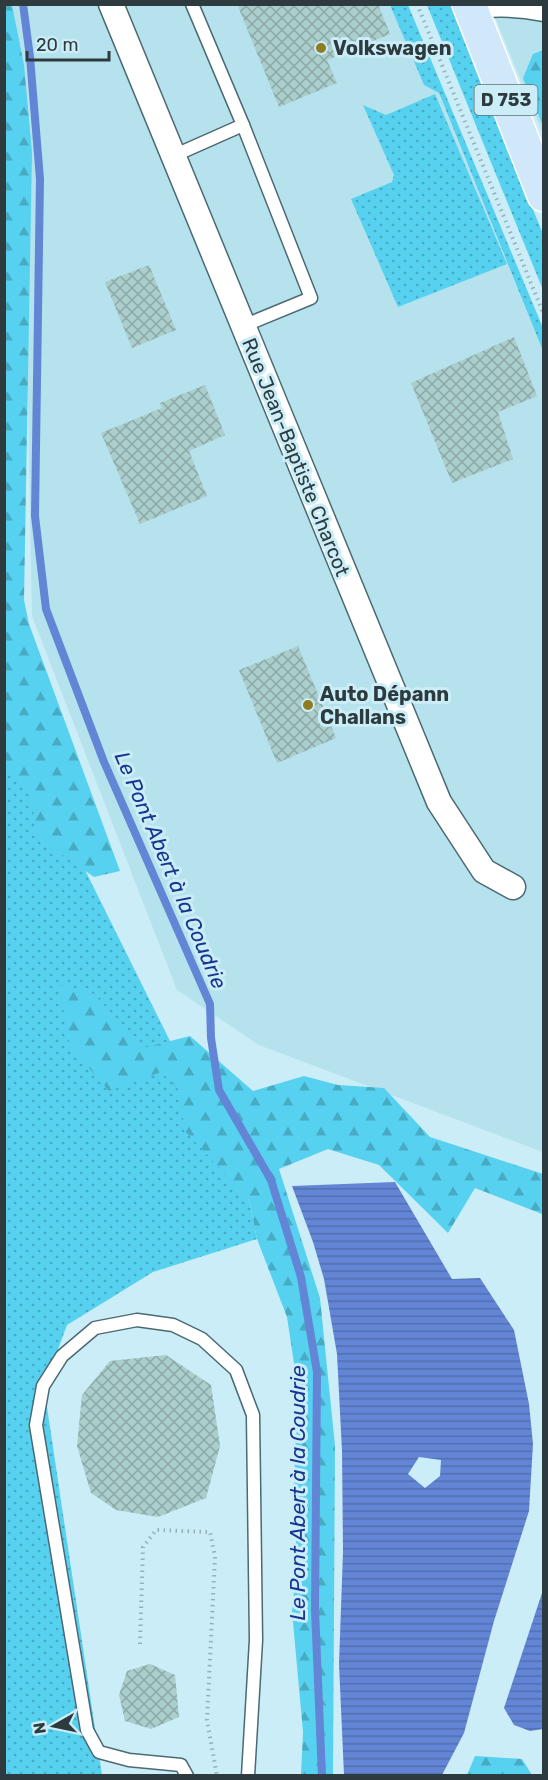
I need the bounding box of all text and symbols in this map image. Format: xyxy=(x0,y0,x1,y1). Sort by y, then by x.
scale bar xyxy=(27,24,110,62)
text: 20 m xyxy=(36,34,78,56)
place label: Volkswagen xyxy=(333,36,452,60)
marker: Volkswagen xyxy=(314,41,328,55)
road number: D 753 xyxy=(474,85,538,115)
street label: Rue Jean-Baptiste Charcot xyxy=(237,334,355,580)
place label: Auto Dépann Challans xyxy=(320,682,449,729)
marker: Auto Dépann Challans xyxy=(301,698,315,712)
water label: Le Pont Abert à la Coudrie xyxy=(110,748,232,993)
water label: Le Pont Abert à la Coudrie xyxy=(285,1365,310,1621)
north arrow xyxy=(24,1696,84,1756)
text: N xyxy=(29,1721,50,1735)

